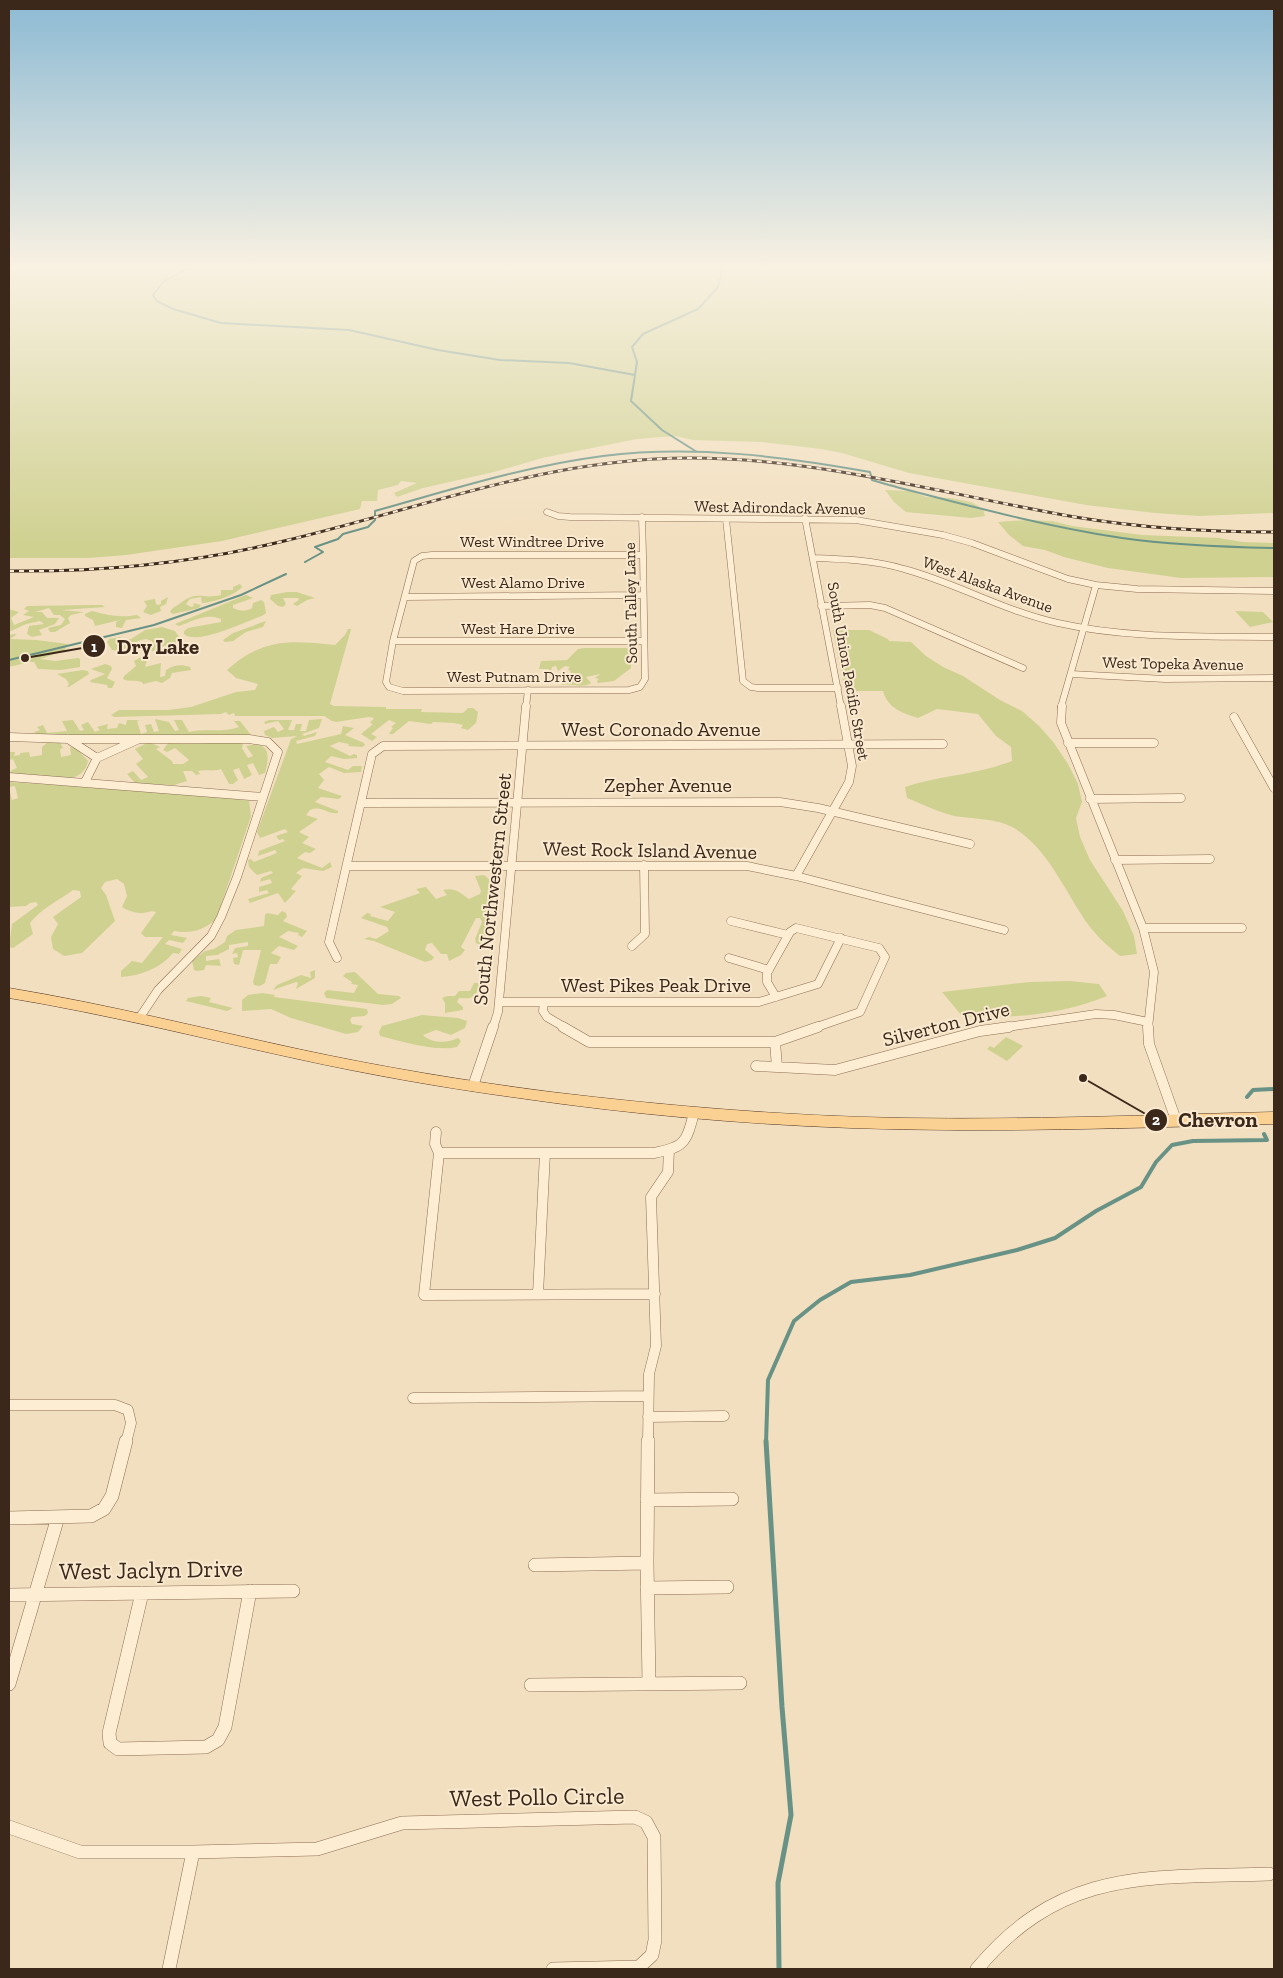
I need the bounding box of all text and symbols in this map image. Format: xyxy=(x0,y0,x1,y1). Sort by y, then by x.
street label: West Adirondack Avenue xyxy=(694,497,866,518)
street label: West Windtree Drive xyxy=(460,532,604,551)
street label: South Talley Lane xyxy=(620,542,641,664)
street label: West Alaska Avenue xyxy=(920,552,1055,617)
street label: West Alamo Drive xyxy=(461,573,585,592)
street label: South Union Pacific Street xyxy=(823,580,874,762)
street label: West Hare Drive xyxy=(461,619,575,638)
callout: Dry Lake xyxy=(82,628,210,664)
text: Dry Lake xyxy=(117,634,199,659)
text: 1 xyxy=(91,638,97,656)
street label: West Topeka Avenue xyxy=(1102,653,1244,674)
street label: West Putnam Drive xyxy=(447,667,581,686)
street label: West Coronado Avenue xyxy=(561,717,761,741)
street label: South Northwestern Street xyxy=(468,771,516,1006)
street label: Zepher Avenue xyxy=(604,773,732,797)
street label: West Rock Island Avenue xyxy=(543,836,757,864)
street label: West Pikes Peak Drive xyxy=(561,973,751,997)
street label: Silverton Drive xyxy=(880,997,1012,1051)
callout: Chevron xyxy=(1143,1102,1268,1138)
text: Chevron xyxy=(1178,1107,1258,1132)
text: 2 xyxy=(1152,1111,1160,1129)
street label: West Jaclyn Drive xyxy=(59,1553,243,1586)
street label: West Pollo Circle xyxy=(449,1780,625,1813)

